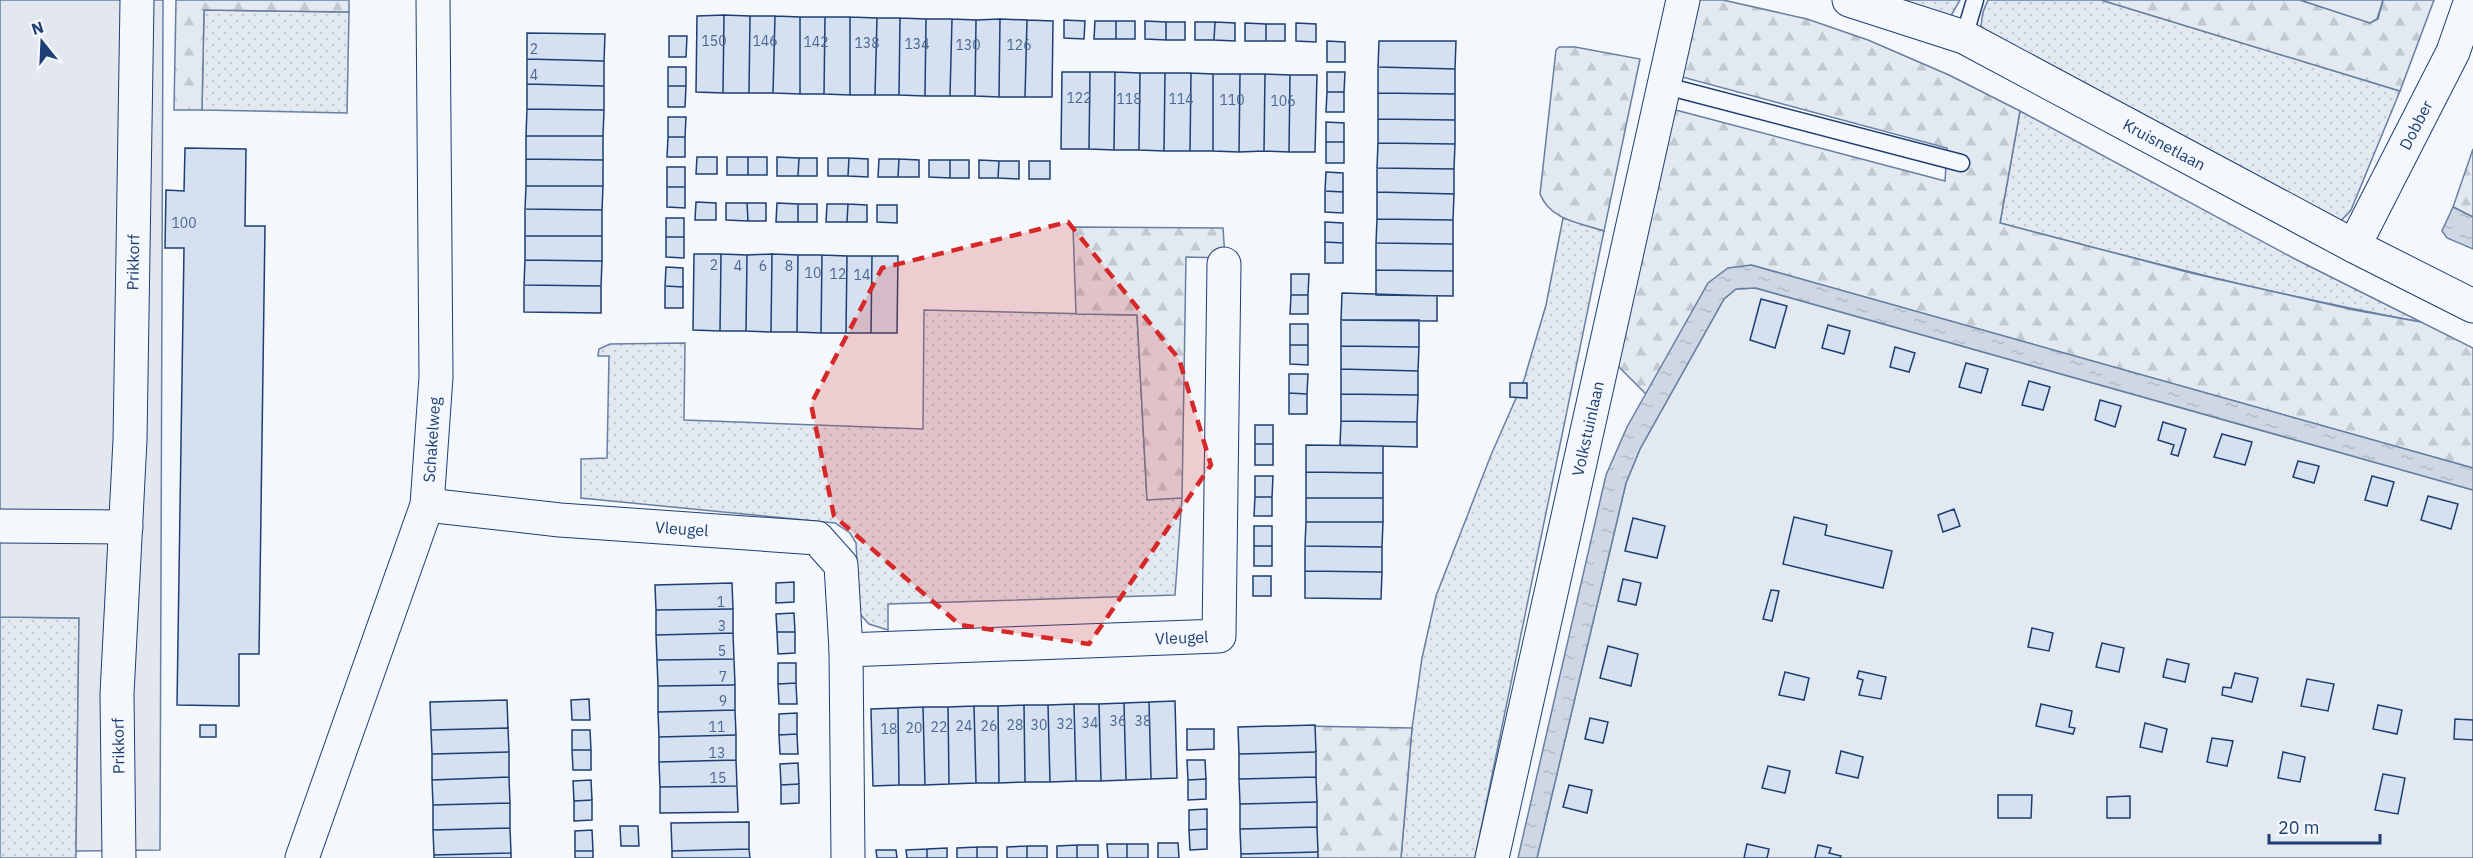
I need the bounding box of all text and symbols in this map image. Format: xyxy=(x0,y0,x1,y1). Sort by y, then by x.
north arrow xyxy=(12,12,72,72)
text: N xyxy=(29,16,46,39)
house number: 150 xyxy=(701,32,727,50)
house number: 146 xyxy=(752,32,778,50)
house number: 142 xyxy=(803,33,829,51)
house number: 138 xyxy=(854,34,880,52)
house number: 134 xyxy=(904,35,930,53)
house number: 130 xyxy=(955,36,981,54)
house number: 126 xyxy=(1006,36,1032,54)
house number: 2 xyxy=(530,40,538,58)
house number: 4 xyxy=(530,66,538,84)
house number: 122 xyxy=(1066,89,1092,107)
house number: 118 xyxy=(1116,90,1142,108)
house number: 114 xyxy=(1168,90,1194,108)
house number: 110 xyxy=(1219,91,1245,109)
house number: 106 xyxy=(1270,92,1296,110)
street label: Dobber xyxy=(2395,97,2437,153)
street label: Kruisnetlaan xyxy=(2120,114,2209,175)
house number: 100 xyxy=(171,214,197,232)
street label: Prikkorf xyxy=(122,234,143,291)
house number: 2 xyxy=(710,256,718,274)
house number: 4 xyxy=(734,257,742,275)
house number: 6 xyxy=(759,257,767,275)
house number: 8 xyxy=(785,257,793,275)
house number: 10 xyxy=(805,264,821,282)
house number: 12 xyxy=(830,265,846,283)
house number: 14 xyxy=(854,266,870,284)
street label: Volkstuinlaan xyxy=(1567,379,1608,478)
street label: Schakelweg xyxy=(419,396,445,483)
street label: Vleugel xyxy=(654,517,709,540)
house number: 1 xyxy=(717,593,725,611)
house number: 3 xyxy=(718,617,726,635)
street label: Vleugel xyxy=(1155,626,1209,648)
house number: 5 xyxy=(718,642,726,660)
house number: 7 xyxy=(719,668,727,686)
house number: 9 xyxy=(719,692,727,710)
house number: 36 xyxy=(1110,712,1126,730)
house number: 38 xyxy=(1135,712,1151,730)
house number: 34 xyxy=(1082,714,1098,732)
house number: 32 xyxy=(1057,715,1073,733)
house number: 28 xyxy=(1007,716,1023,734)
house number: 30 xyxy=(1031,716,1047,734)
house number: 24 xyxy=(956,717,972,735)
house number: 26 xyxy=(981,717,997,735)
street label: Prikkorf xyxy=(108,718,128,774)
house number: 11 xyxy=(709,718,725,736)
house number: 22 xyxy=(931,718,947,736)
house number: 20 xyxy=(906,719,922,737)
house number: 18 xyxy=(881,720,897,738)
house number: 13 xyxy=(709,744,725,762)
house number: 15 xyxy=(710,769,726,787)
scale bar xyxy=(2269,807,2380,845)
text: 20 m xyxy=(2278,816,2320,839)

